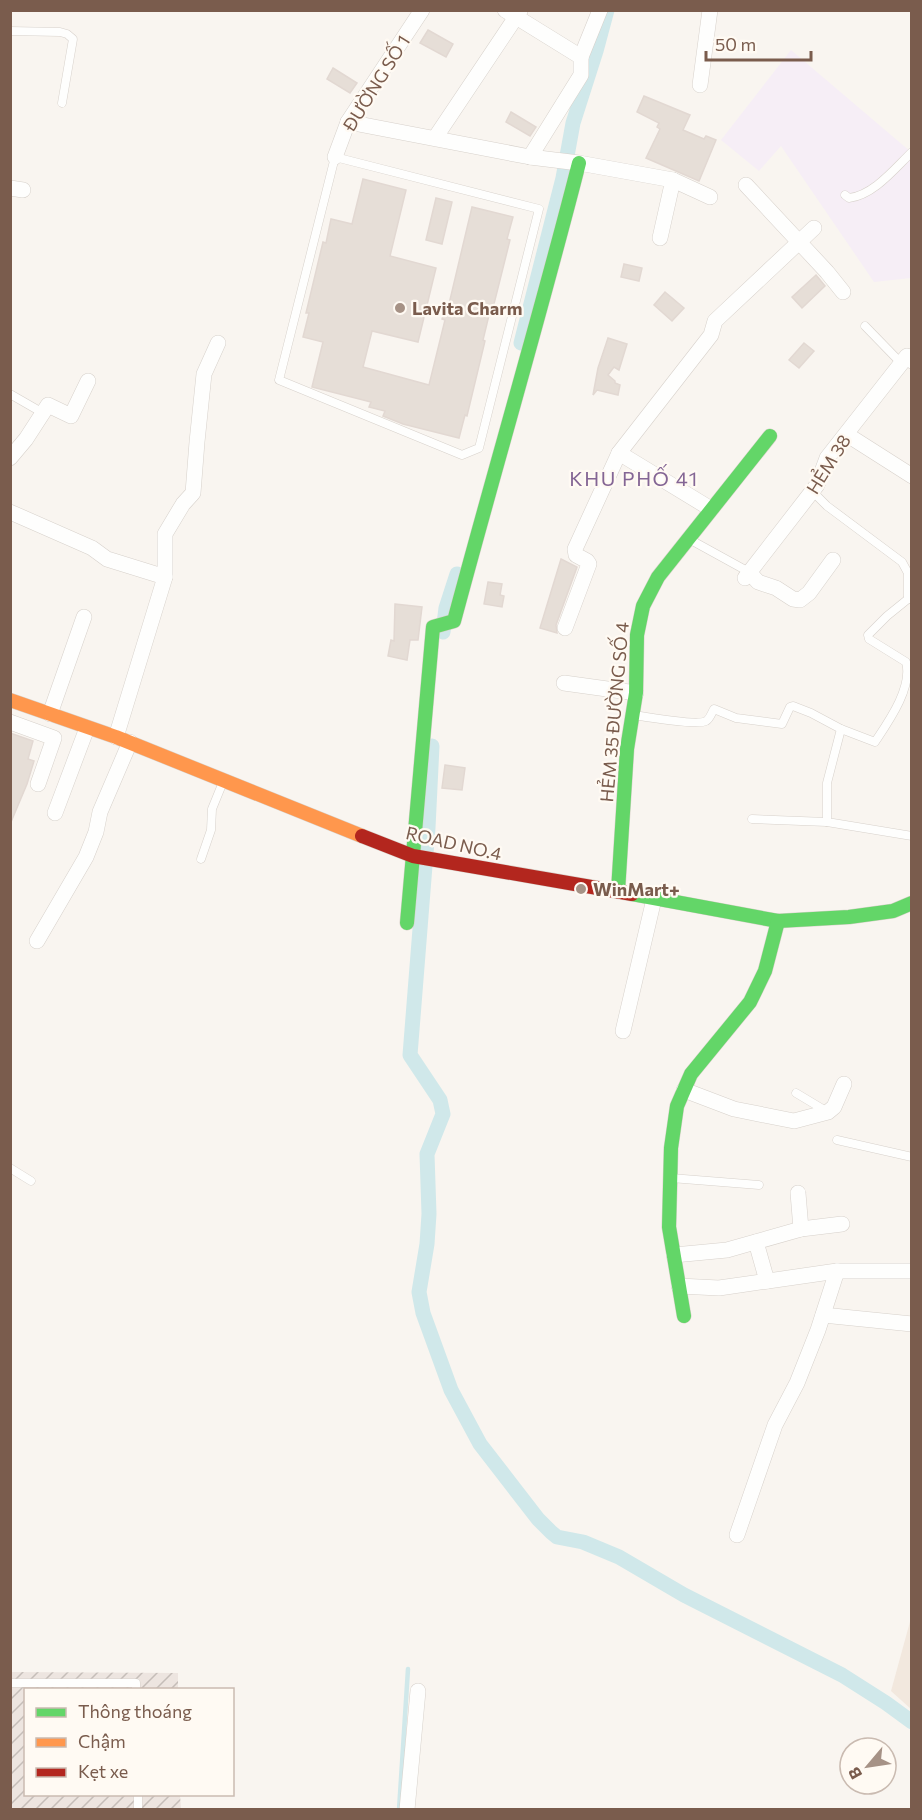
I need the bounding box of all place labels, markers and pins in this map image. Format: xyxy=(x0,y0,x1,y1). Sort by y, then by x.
place label: Lavita Charm xyxy=(412,297,522,319)
marker: Lavita Charm xyxy=(393,301,407,315)
place label: WinMart+ xyxy=(593,878,680,900)
marker: WinMart+ xyxy=(574,882,588,896)

